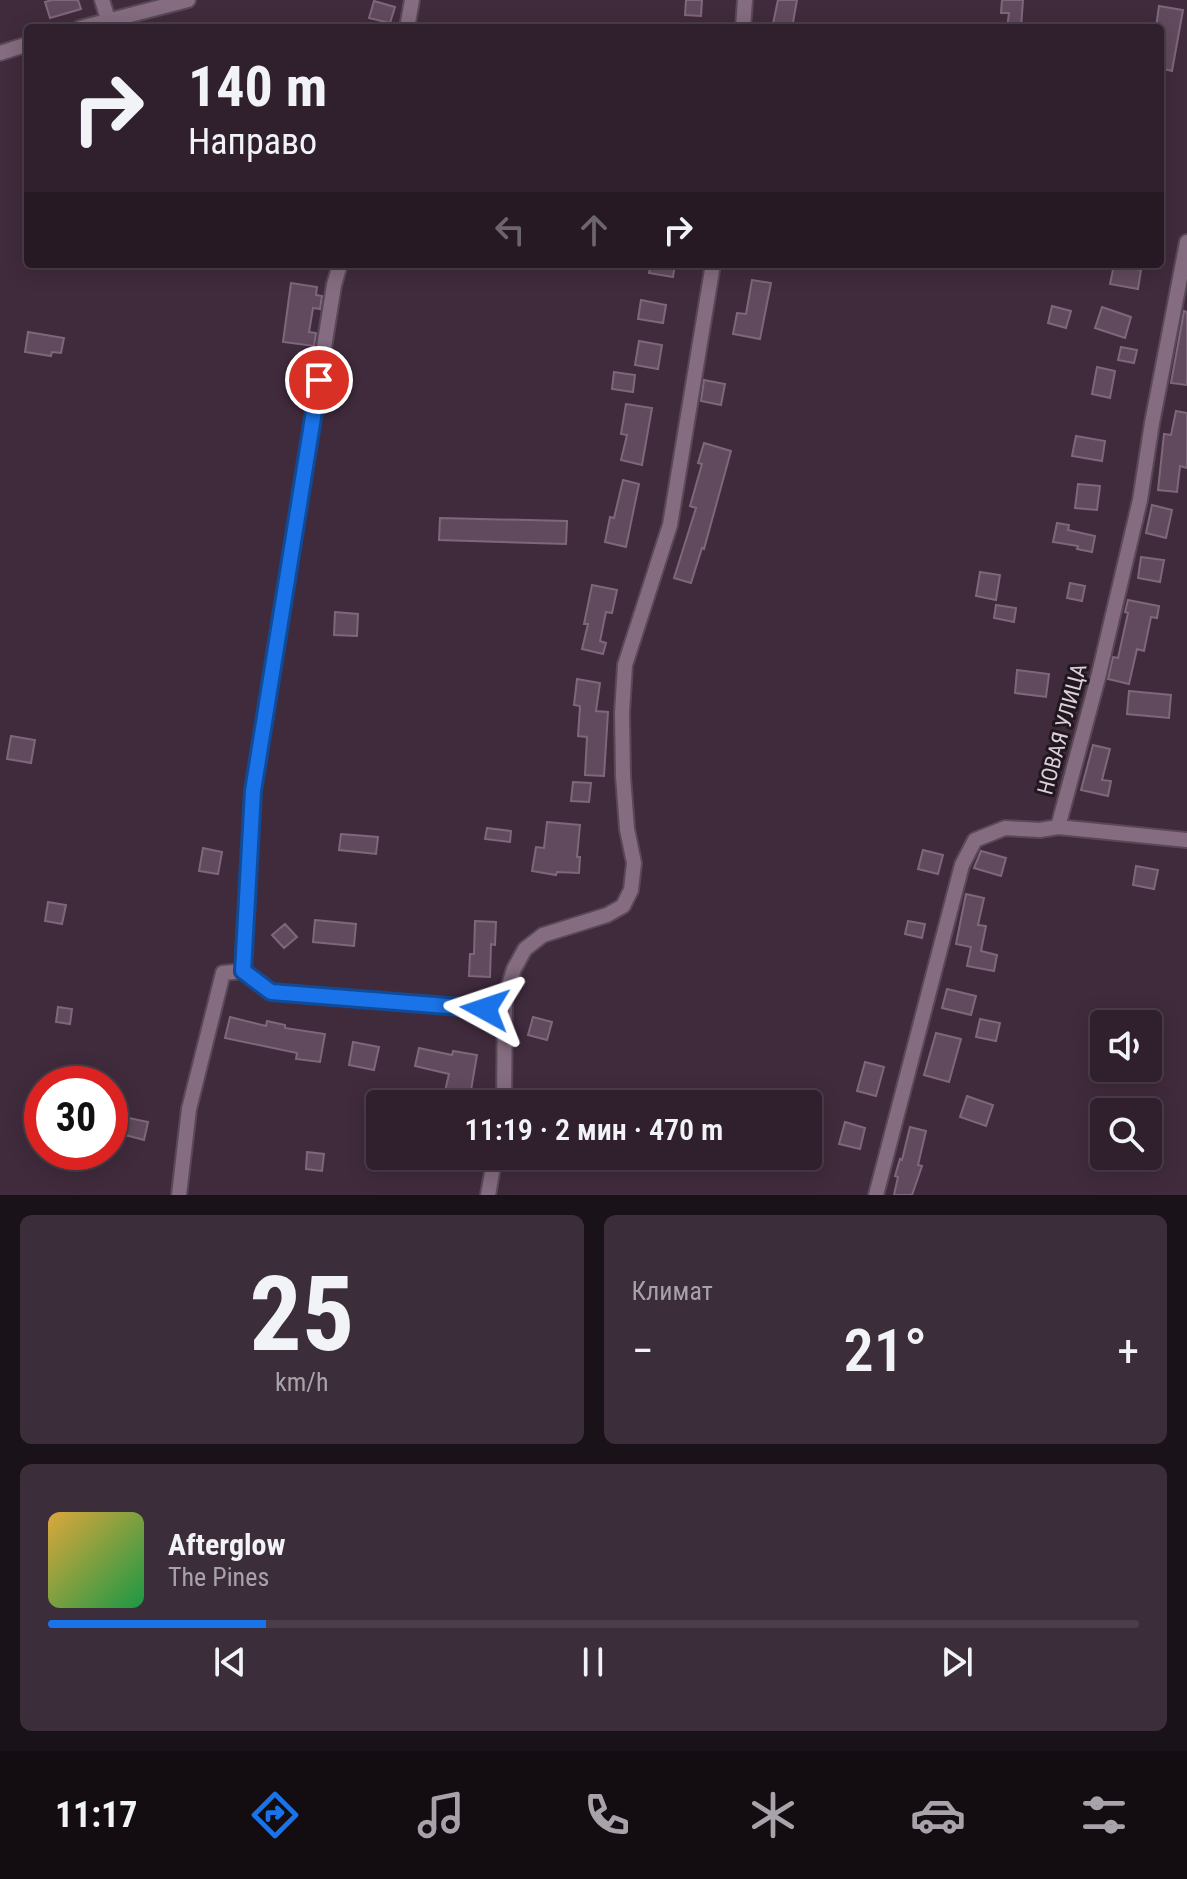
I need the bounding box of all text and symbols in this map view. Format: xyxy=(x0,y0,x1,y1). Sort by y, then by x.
text: 140 m xyxy=(188,54,327,120)
icon: right xyxy=(56,56,160,160)
text: Направо xyxy=(188,121,317,163)
icon: left xyxy=(488,208,532,252)
icon: ahead xyxy=(572,208,616,252)
icon: right xyxy=(656,208,700,252)
pin xyxy=(285,346,353,414)
icon: arrive xyxy=(297,358,341,402)
street label: НОВАЯ УЛИЦА xyxy=(1033,660,1092,797)
position arrow xyxy=(443,967,527,1051)
map controls xyxy=(1090,1010,1162,1170)
button: sound xyxy=(1090,1010,1162,1082)
speed limit sign: 30 xyxy=(24,1066,128,1170)
button: search xyxy=(1090,1098,1162,1170)
text: 11:19 · 2 мин · 470 m xyxy=(465,1112,723,1147)
text: 25 xyxy=(249,1254,354,1375)
text: Климат xyxy=(632,1276,713,1306)
text: 21° xyxy=(844,1315,927,1386)
text: − xyxy=(632,1325,654,1377)
text: + xyxy=(1117,1325,1139,1377)
text: km/h xyxy=(275,1367,329,1397)
text: Afterglow xyxy=(168,1527,286,1562)
text: The Pines xyxy=(168,1562,269,1592)
icon: previous xyxy=(208,1640,252,1684)
icon: pause xyxy=(571,1640,615,1684)
icon: next xyxy=(935,1640,979,1684)
icon: directions xyxy=(247,1787,303,1843)
icon: music xyxy=(413,1787,469,1843)
icon: phone xyxy=(579,1787,635,1843)
icon: climate xyxy=(745,1787,801,1843)
icon: car xyxy=(910,1787,966,1843)
icon: filters xyxy=(1076,1787,1132,1843)
text: 11:17 xyxy=(55,1794,138,1836)

